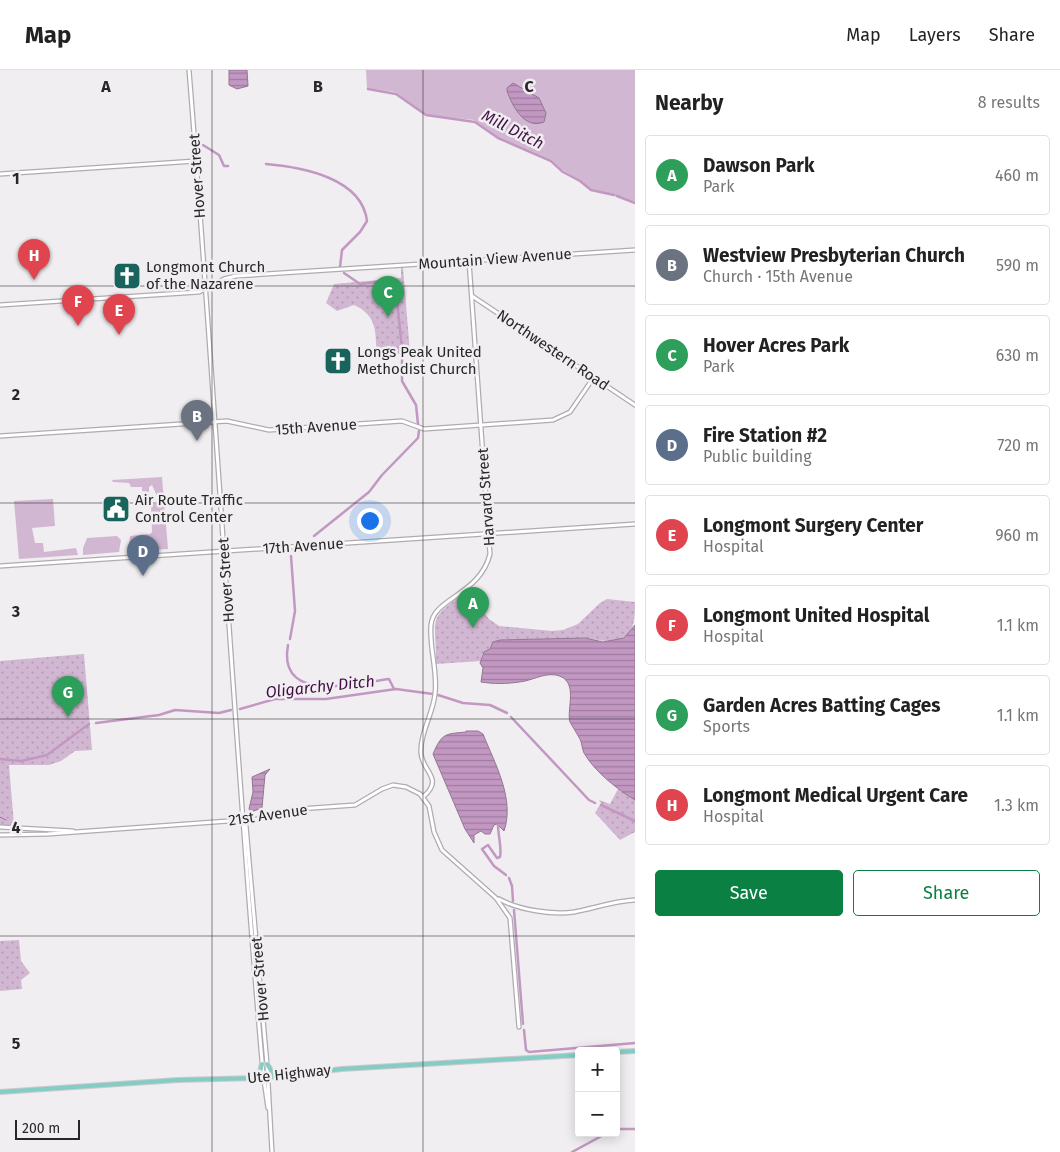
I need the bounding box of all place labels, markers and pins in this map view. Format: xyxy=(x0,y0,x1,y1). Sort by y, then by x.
pin: H xyxy=(18,239,50,280)
place label: Longmont Church of the Nazarene xyxy=(146,258,265,293)
church icon: Longmont Church of the Nazarene xyxy=(112,261,142,291)
pin: C xyxy=(372,276,404,317)
pin: F xyxy=(62,285,94,326)
pin: E xyxy=(103,294,135,335)
place label: Longs Peak United Methodist Church xyxy=(357,343,482,378)
church icon: Longs Peak United Methodist Church xyxy=(323,346,353,376)
pin: B xyxy=(181,400,213,441)
place label: Air Route Traffic Control Center xyxy=(135,491,243,526)
public building icon: Air Route Traffic Control Center xyxy=(101,494,131,524)
pin: D xyxy=(127,535,159,576)
pin: A xyxy=(457,587,489,628)
pin: G xyxy=(52,676,84,717)

